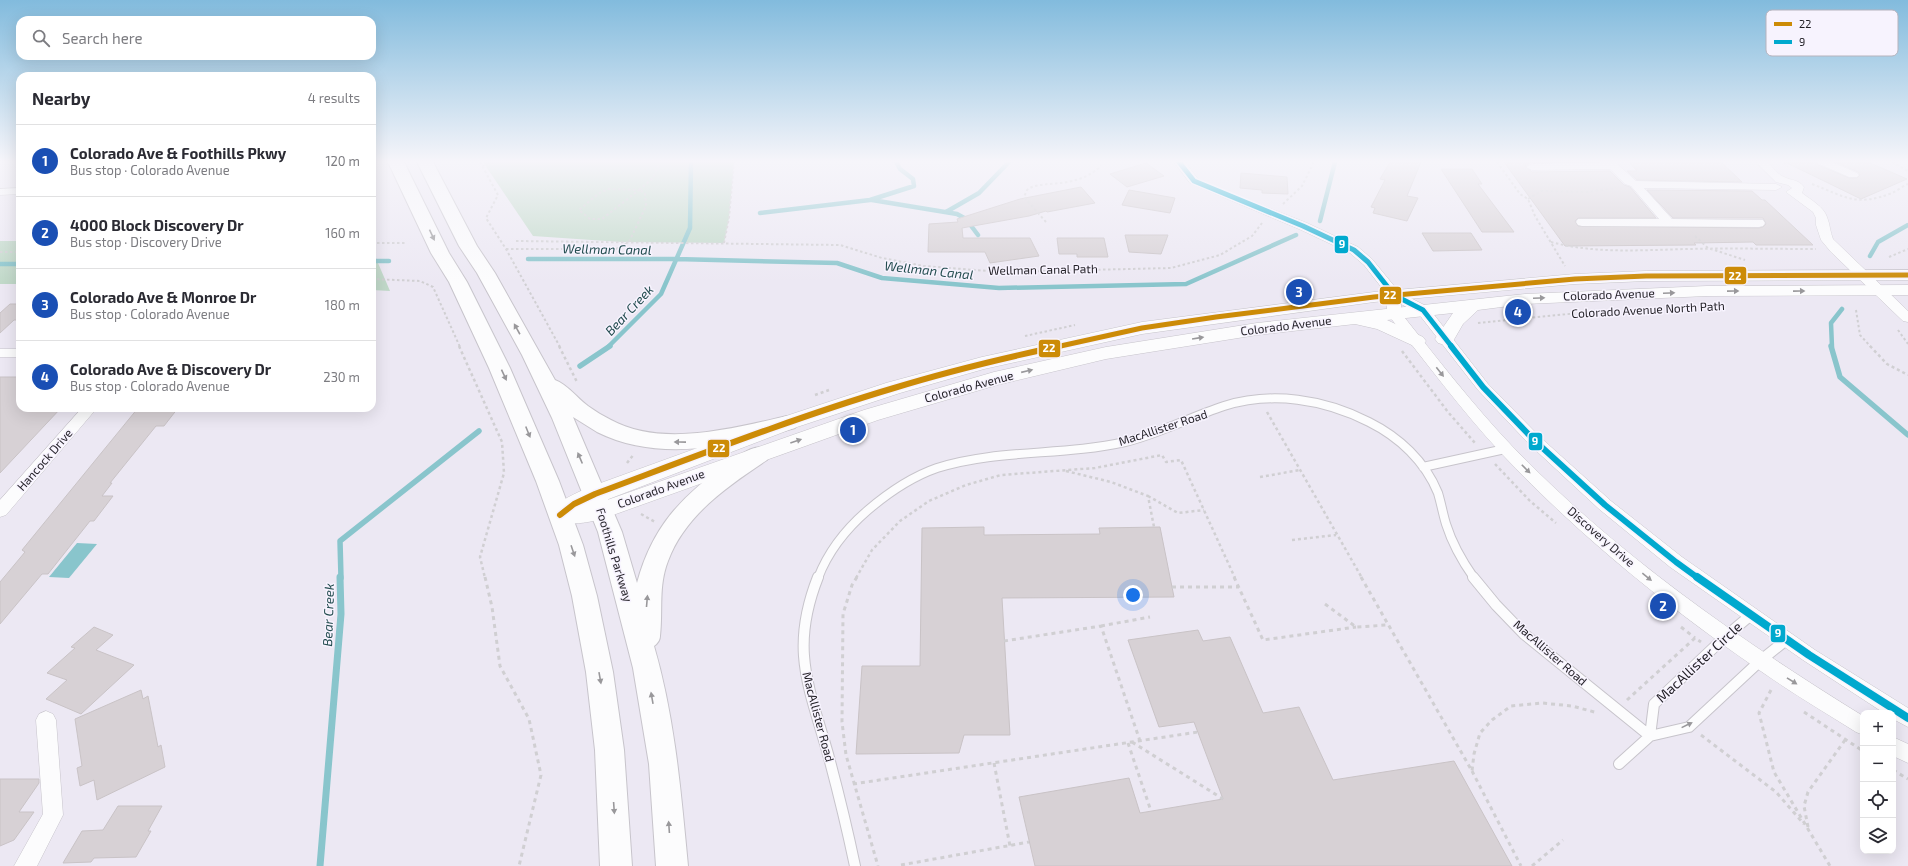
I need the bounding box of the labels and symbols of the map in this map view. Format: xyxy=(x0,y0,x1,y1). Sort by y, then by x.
legend xyxy=(1766,10,1898,56)
text: 22 xyxy=(1799,17,1811,30)
text: 9 xyxy=(1799,35,1805,48)
one-way arrow xyxy=(429,229,435,240)
line badge: 9 xyxy=(1334,235,1349,254)
text: 9 xyxy=(1339,237,1345,250)
water label: Wellman Canal xyxy=(562,240,652,258)
water label: Wellman Canal xyxy=(884,257,974,283)
street label: Wellman Canal Path xyxy=(988,261,1098,277)
line badge: 22 xyxy=(1724,266,1747,285)
text: 22 xyxy=(1729,269,1741,282)
pin: 3 xyxy=(1286,277,1312,307)
water label: Bear Creek xyxy=(602,281,657,339)
street label: Colorado Avenue xyxy=(1563,285,1655,303)
line badge: 22 xyxy=(1379,286,1402,305)
text: 22 xyxy=(1384,288,1396,301)
one-way arrow xyxy=(1727,288,1740,294)
one-way arrow xyxy=(1793,288,1806,294)
one-way arrow xyxy=(1663,290,1676,296)
one-way arrow xyxy=(1533,295,1546,301)
pin: 4 xyxy=(1505,297,1531,327)
street label: Colorado Avenue North Path xyxy=(1571,298,1725,320)
street label: Colorado Avenue xyxy=(1239,312,1332,338)
one-way arrow xyxy=(514,323,521,335)
one-way arrow xyxy=(1192,335,1204,341)
line badge: 22 xyxy=(1038,339,1061,358)
text: 22 xyxy=(1043,341,1055,354)
street label: Colorado Avenue xyxy=(923,367,1015,405)
one-way arrow xyxy=(1021,367,1034,373)
one-way arrow xyxy=(1436,367,1445,378)
one-way arrow xyxy=(501,370,507,382)
street label: MacAllister Road xyxy=(1117,406,1209,448)
pin: 1 xyxy=(840,415,866,445)
street label: Hancock Drive xyxy=(14,426,75,493)
one-way arrow xyxy=(525,426,531,438)
line badge: 9 xyxy=(1528,432,1543,451)
text: 9 xyxy=(1532,434,1538,447)
one-way arrow xyxy=(790,437,802,443)
one-way arrow xyxy=(674,438,686,445)
line badge: 22 xyxy=(707,439,730,458)
text: 22 xyxy=(713,441,725,454)
one-way arrow xyxy=(577,452,583,464)
one-way arrow xyxy=(1521,464,1531,474)
street label: Colorado Avenue xyxy=(615,466,706,510)
street label: Discovery Drive xyxy=(1565,503,1638,569)
street label: Foothills Parkway xyxy=(594,506,636,604)
one-way arrow xyxy=(570,546,576,558)
one-way arrow xyxy=(1641,572,1652,581)
water label: Bear Creek xyxy=(319,583,337,647)
your location xyxy=(1123,585,1143,605)
pin: 2 xyxy=(1650,591,1676,621)
one-way arrow xyxy=(644,595,651,607)
street label: MacAllister Road xyxy=(1511,617,1590,688)
street label: MacAllister Circle xyxy=(1652,618,1745,706)
line badge: 9 xyxy=(1770,624,1786,643)
text: 9 xyxy=(1775,626,1781,639)
street label: MacAllister Road xyxy=(800,670,838,763)
one-way arrow xyxy=(598,672,604,685)
one-way arrow xyxy=(1787,678,1798,685)
one-way arrow xyxy=(649,692,655,704)
one-way arrow xyxy=(1681,722,1693,729)
one-way arrow xyxy=(610,802,617,814)
one-way arrow xyxy=(665,821,672,833)

